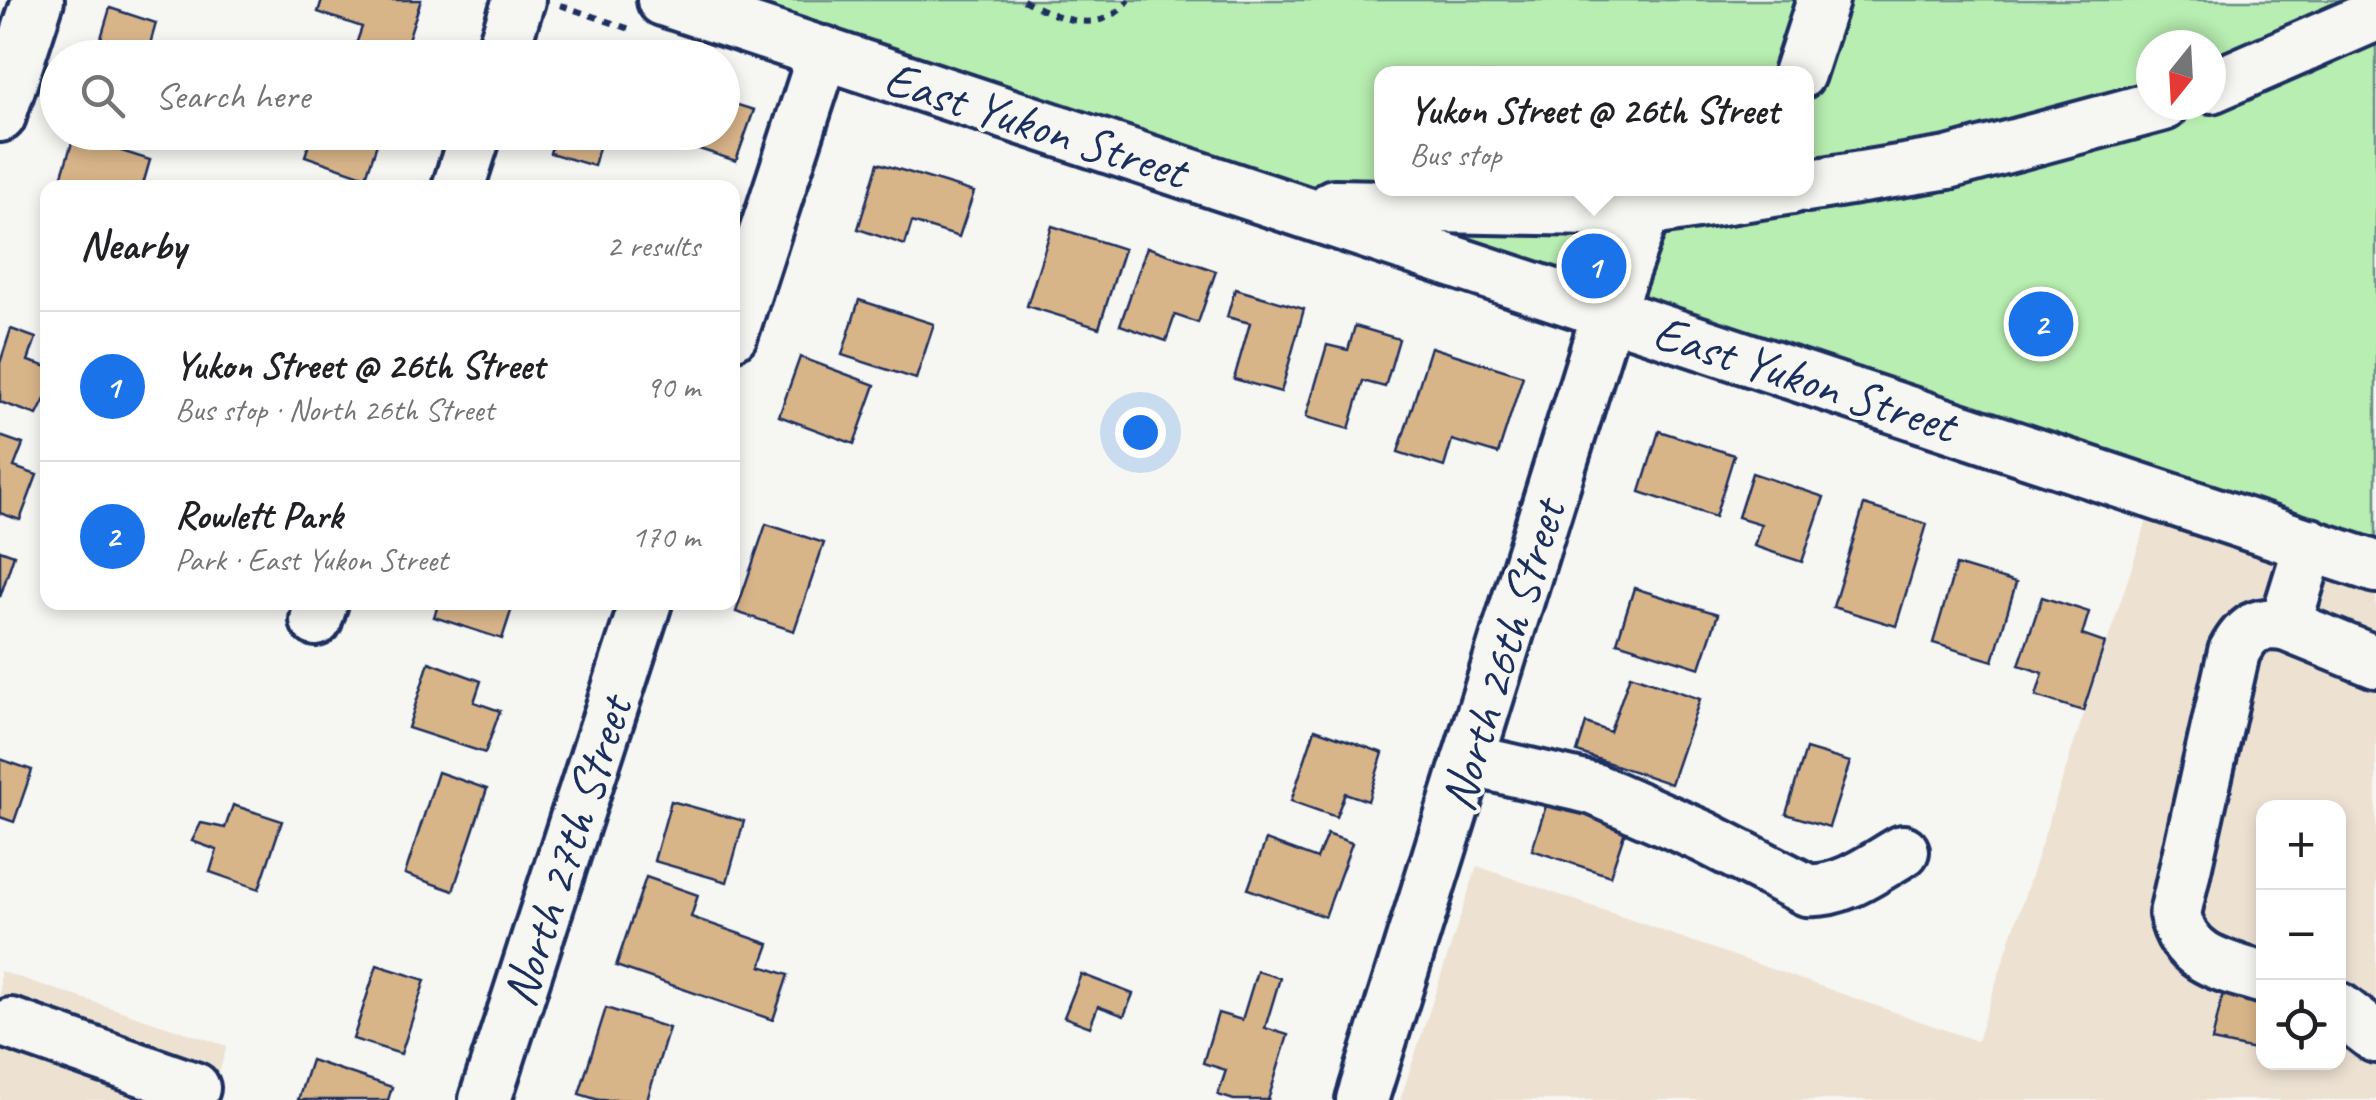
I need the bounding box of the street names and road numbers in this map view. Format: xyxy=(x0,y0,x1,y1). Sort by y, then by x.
street label: East Yukon Street xyxy=(877,46,1198,204)
street label: East Yukon Street xyxy=(1646,300,1967,458)
street label: North 26th Street xyxy=(1425,488,1581,818)
street label: North 27th Street xyxy=(487,685,647,1014)

